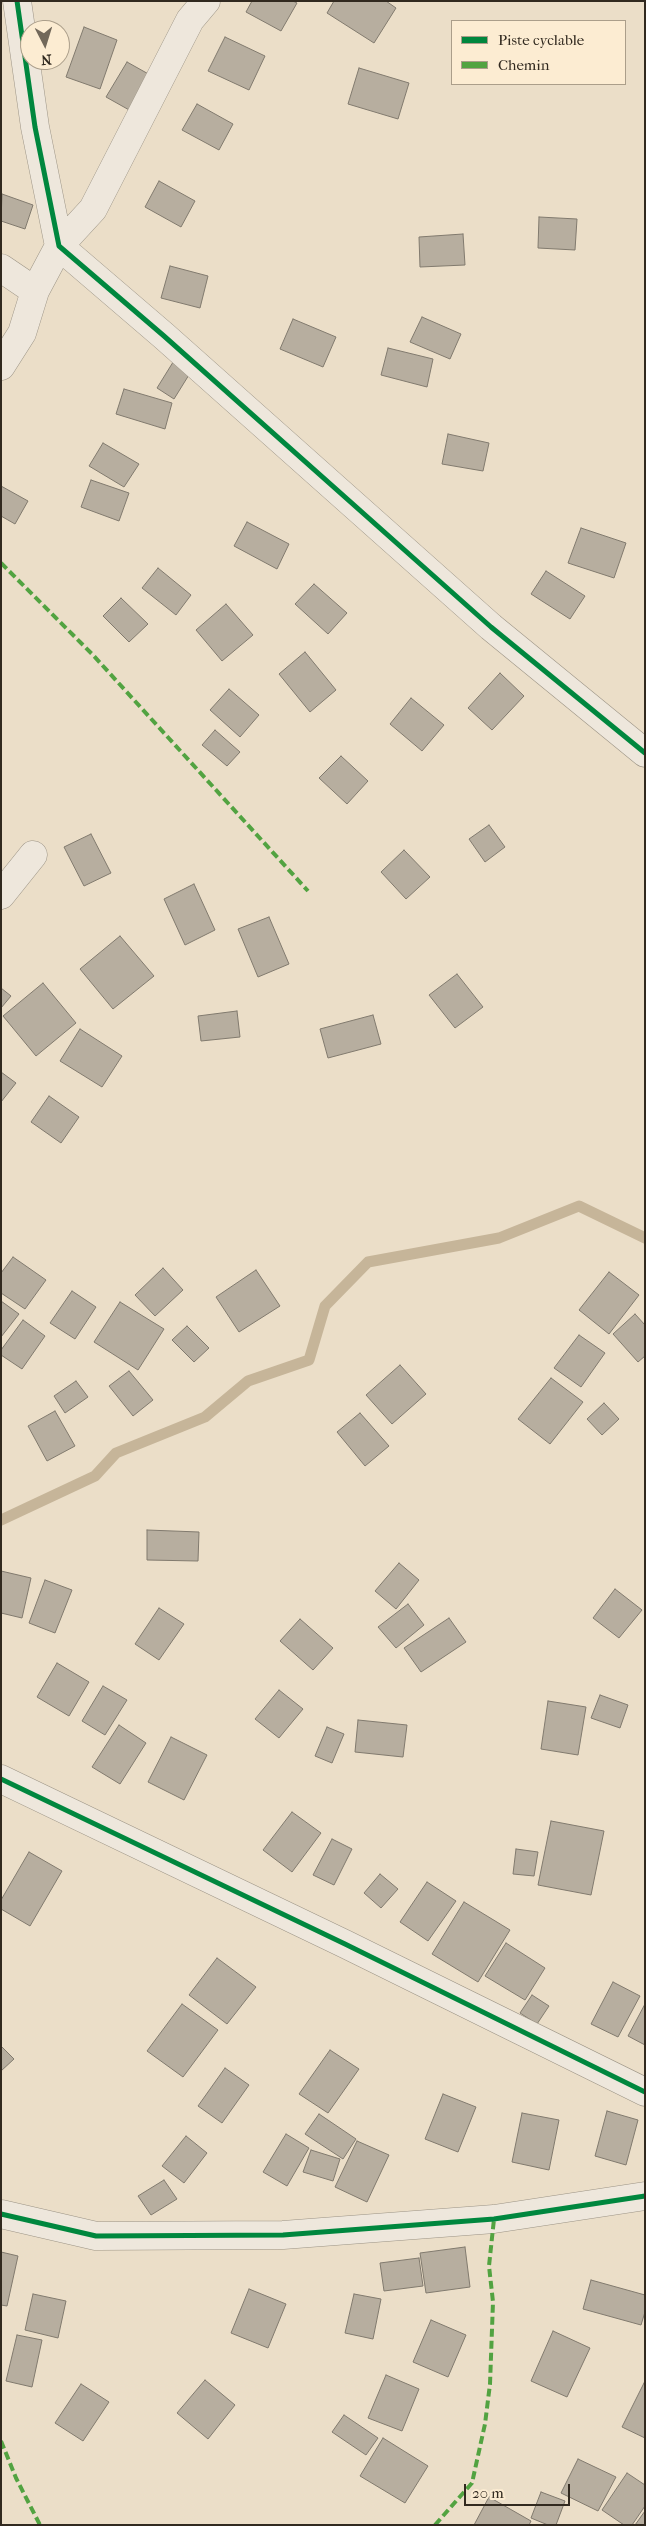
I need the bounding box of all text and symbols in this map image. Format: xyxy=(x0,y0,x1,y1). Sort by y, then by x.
north arrow xyxy=(20,20,70,70)
legend xyxy=(451,20,626,85)
text: Piste cyclable xyxy=(498,31,584,49)
text: N xyxy=(40,51,52,68)
text: Chemin xyxy=(498,56,549,74)
scale bar xyxy=(466,2474,572,2506)
text: 20 m xyxy=(472,2484,504,2502)

